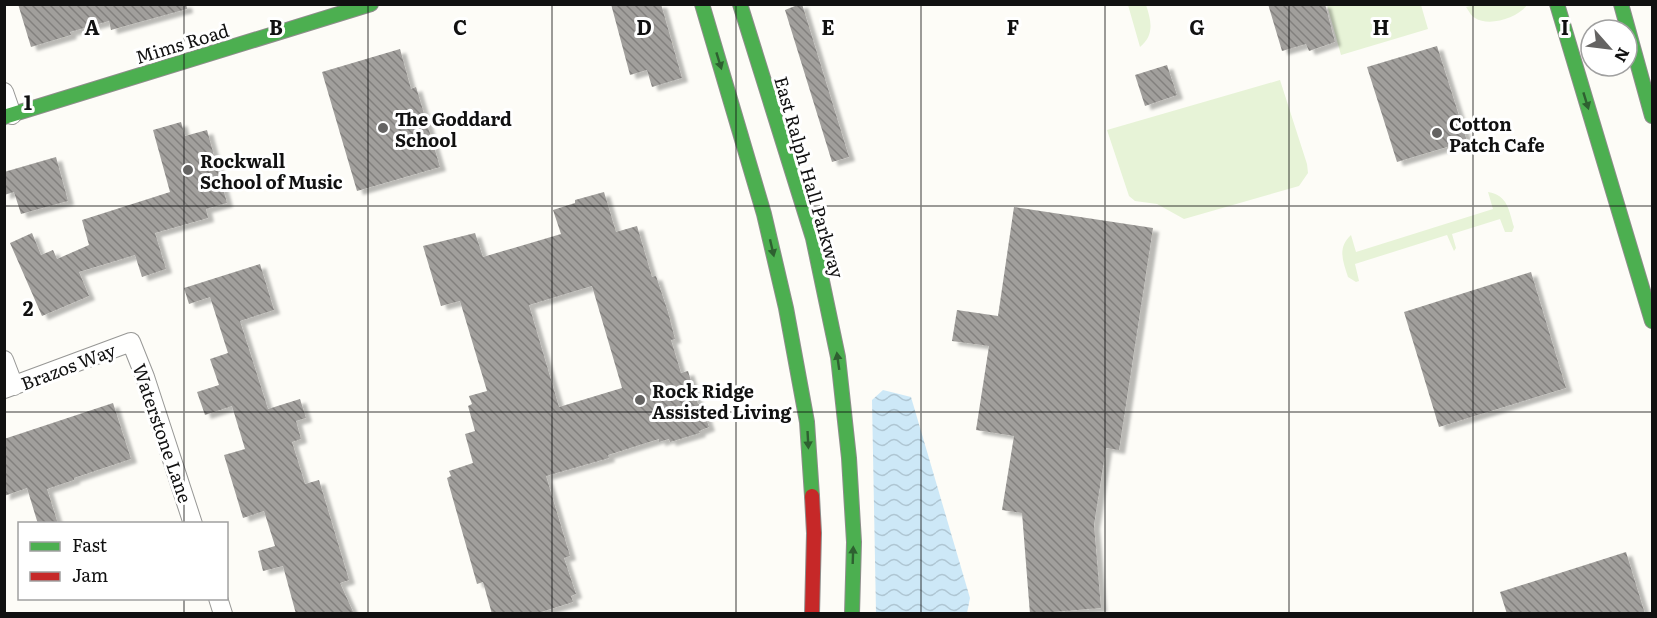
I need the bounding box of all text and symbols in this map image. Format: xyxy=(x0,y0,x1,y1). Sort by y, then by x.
text: A xyxy=(84,11,100,41)
text: B xyxy=(269,11,283,41)
text: C xyxy=(453,11,467,41)
text: D xyxy=(636,11,652,41)
text: E xyxy=(821,11,835,41)
text: F xyxy=(1007,11,1020,41)
text: G xyxy=(1189,11,1205,41)
text: H xyxy=(1373,11,1389,41)
text: I xyxy=(1561,11,1569,41)
street label: Mims Road xyxy=(132,16,232,70)
north arrow xyxy=(1579,18,1639,78)
text: N xyxy=(1609,44,1637,67)
one-way arrow xyxy=(715,52,724,70)
street label: East Ralph Hall Parkway xyxy=(768,73,852,282)
text: 1 xyxy=(24,86,32,116)
one-way arrow xyxy=(1581,92,1591,110)
place label: The Goddard School xyxy=(395,105,512,153)
place label: Cotton Patch Cafe xyxy=(1449,110,1545,158)
marker: The Goddard School xyxy=(376,121,390,135)
marker: Cotton Patch Cafe xyxy=(1430,126,1444,140)
place label: Rockwall School of Music xyxy=(200,147,343,195)
marker: Rockwall School of Music xyxy=(181,163,195,177)
one-way arrow xyxy=(768,239,778,257)
text: 2 xyxy=(23,292,34,322)
street label: Brazos Way xyxy=(17,335,120,396)
one-way arrow xyxy=(834,351,843,370)
street label: Waterstone Lane xyxy=(126,360,200,506)
place label: Rock Ridge Assisted Living xyxy=(652,377,792,425)
marker: Rock Ridge Assisted Living xyxy=(633,393,647,407)
one-way arrow xyxy=(804,430,813,449)
legend xyxy=(18,522,228,600)
text: Fast xyxy=(72,531,108,558)
one-way arrow xyxy=(849,546,858,565)
text: Jam xyxy=(72,561,108,588)

